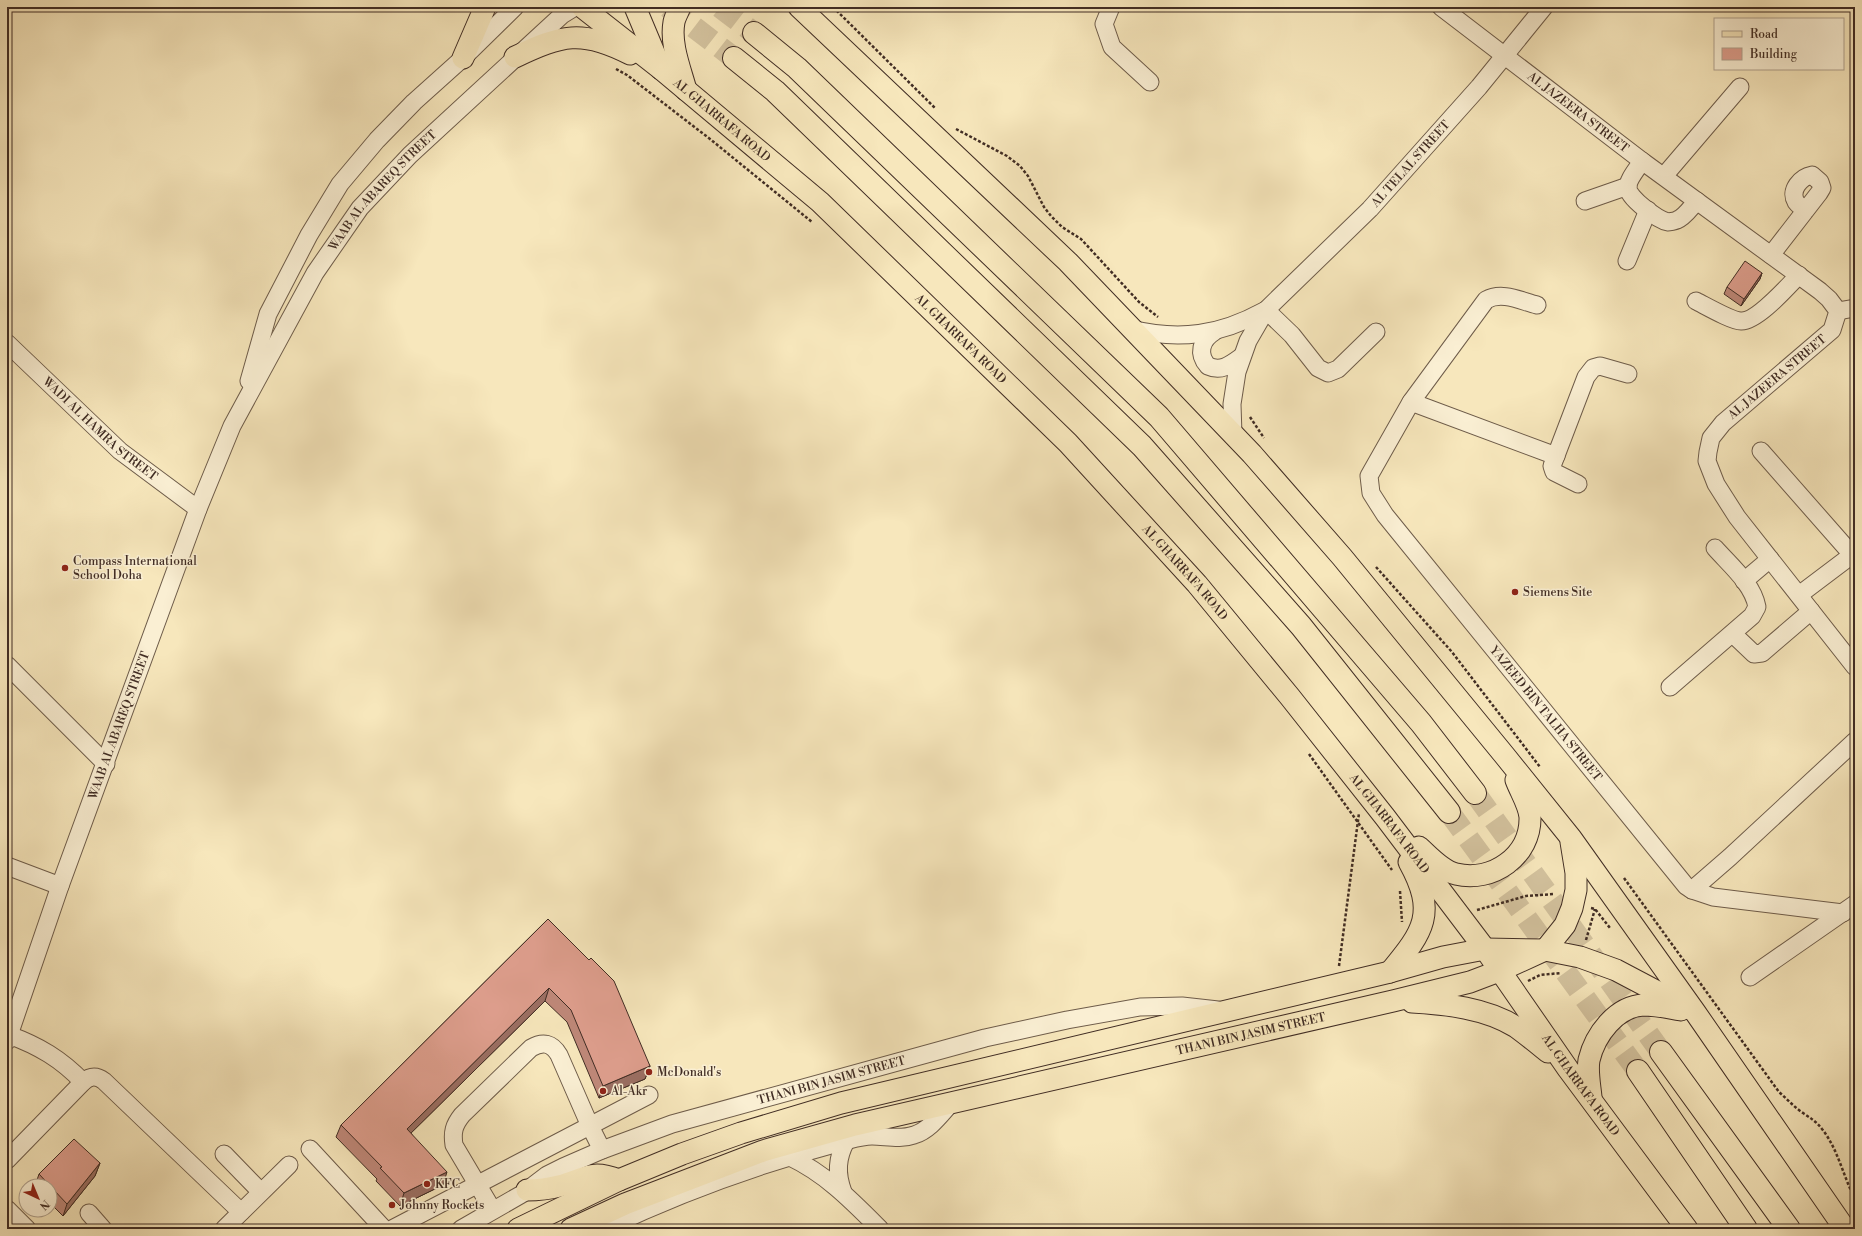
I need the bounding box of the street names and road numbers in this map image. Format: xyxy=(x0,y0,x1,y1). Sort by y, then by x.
street label: AL JAZEERA STREET xyxy=(1524,68,1632,156)
street label: AL GHARRAFA ROAD xyxy=(669,75,773,165)
street label: AL TELAL STREET xyxy=(1368,117,1454,211)
street label: WAAB AL ABAREQ STREET xyxy=(325,127,440,255)
street label: AL GHARRAFA ROAD xyxy=(911,291,1009,387)
street label: AL JAZEERA STREET xyxy=(1724,332,1830,423)
street label: WADI AL HAMRA STREET xyxy=(39,374,161,485)
street label: AL GHARRAFA ROAD xyxy=(1138,521,1231,623)
street label: YAZEED BIN TALHA STREET xyxy=(1486,642,1605,785)
street label: WAAB AL ABAREQ STREET xyxy=(85,649,153,802)
street label: AL GHARRAFA ROAD xyxy=(1345,770,1432,877)
street label: THANI BIN JASIM STREET xyxy=(1175,1010,1328,1059)
street label: AL GHARRAFA ROAD xyxy=(1538,1031,1622,1139)
street label: THANI BIN JASIM STREET xyxy=(756,1053,908,1108)

